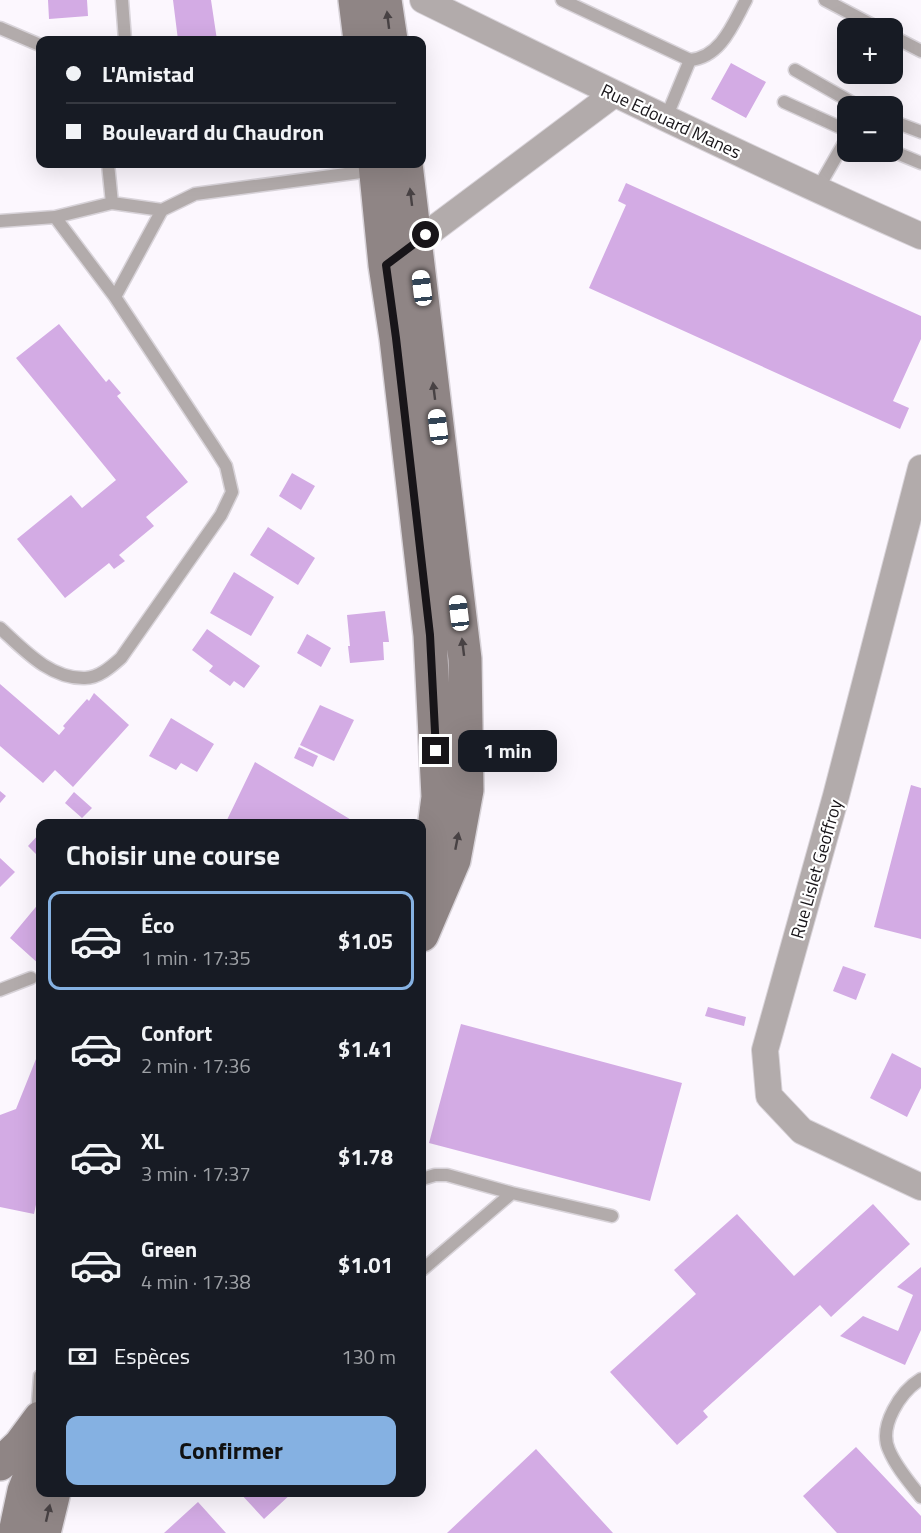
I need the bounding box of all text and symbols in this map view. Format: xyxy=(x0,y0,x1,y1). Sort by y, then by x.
one-way arrow xyxy=(383,11,393,30)
map controls xyxy=(837,18,903,162)
button: + xyxy=(837,18,903,84)
text: L'Amistad xyxy=(102,57,194,91)
street label: Rue Edouard Manes xyxy=(597,77,745,165)
button: − xyxy=(837,96,903,162)
text: Boulevard du Chaudron xyxy=(102,115,324,149)
one-way arrow xyxy=(406,188,415,207)
route start xyxy=(412,221,439,248)
car xyxy=(411,269,433,307)
one-way arrow xyxy=(429,381,438,400)
car xyxy=(427,408,449,446)
car xyxy=(448,594,470,632)
one-way arrow xyxy=(459,638,468,657)
callout: 1 min xyxy=(457,730,556,772)
text: 1 min xyxy=(483,735,532,766)
route end xyxy=(422,737,449,764)
street label: Rue Lislet Geoffroy xyxy=(783,796,849,942)
one-way arrow xyxy=(453,831,462,850)
text: Choisir une course xyxy=(66,834,280,875)
text: Éco xyxy=(141,908,174,942)
icon: car xyxy=(69,914,123,968)
text: $1.05 xyxy=(338,924,393,958)
text: 1 min · 17:35 xyxy=(141,942,251,973)
text: Confort xyxy=(141,1016,212,1050)
icon: car xyxy=(69,1022,123,1076)
text: $1.41 xyxy=(338,1032,393,1066)
text: 2 min · 17:36 xyxy=(141,1050,251,1081)
text: XL xyxy=(141,1124,164,1158)
icon: car xyxy=(69,1130,123,1184)
text: $1.78 xyxy=(338,1140,393,1174)
text: 3 min · 17:37 xyxy=(141,1158,251,1189)
text: Green xyxy=(141,1232,197,1266)
icon: car xyxy=(69,1238,123,1292)
text: $1.01 xyxy=(338,1248,393,1282)
text: 4 min · 17:38 xyxy=(141,1266,251,1297)
text: Espèces xyxy=(114,1339,190,1373)
icon: cash xyxy=(66,1340,99,1373)
text: 130 m xyxy=(341,1341,396,1372)
button: Confirmer xyxy=(66,1416,396,1485)
one-way arrow xyxy=(44,1503,54,1522)

